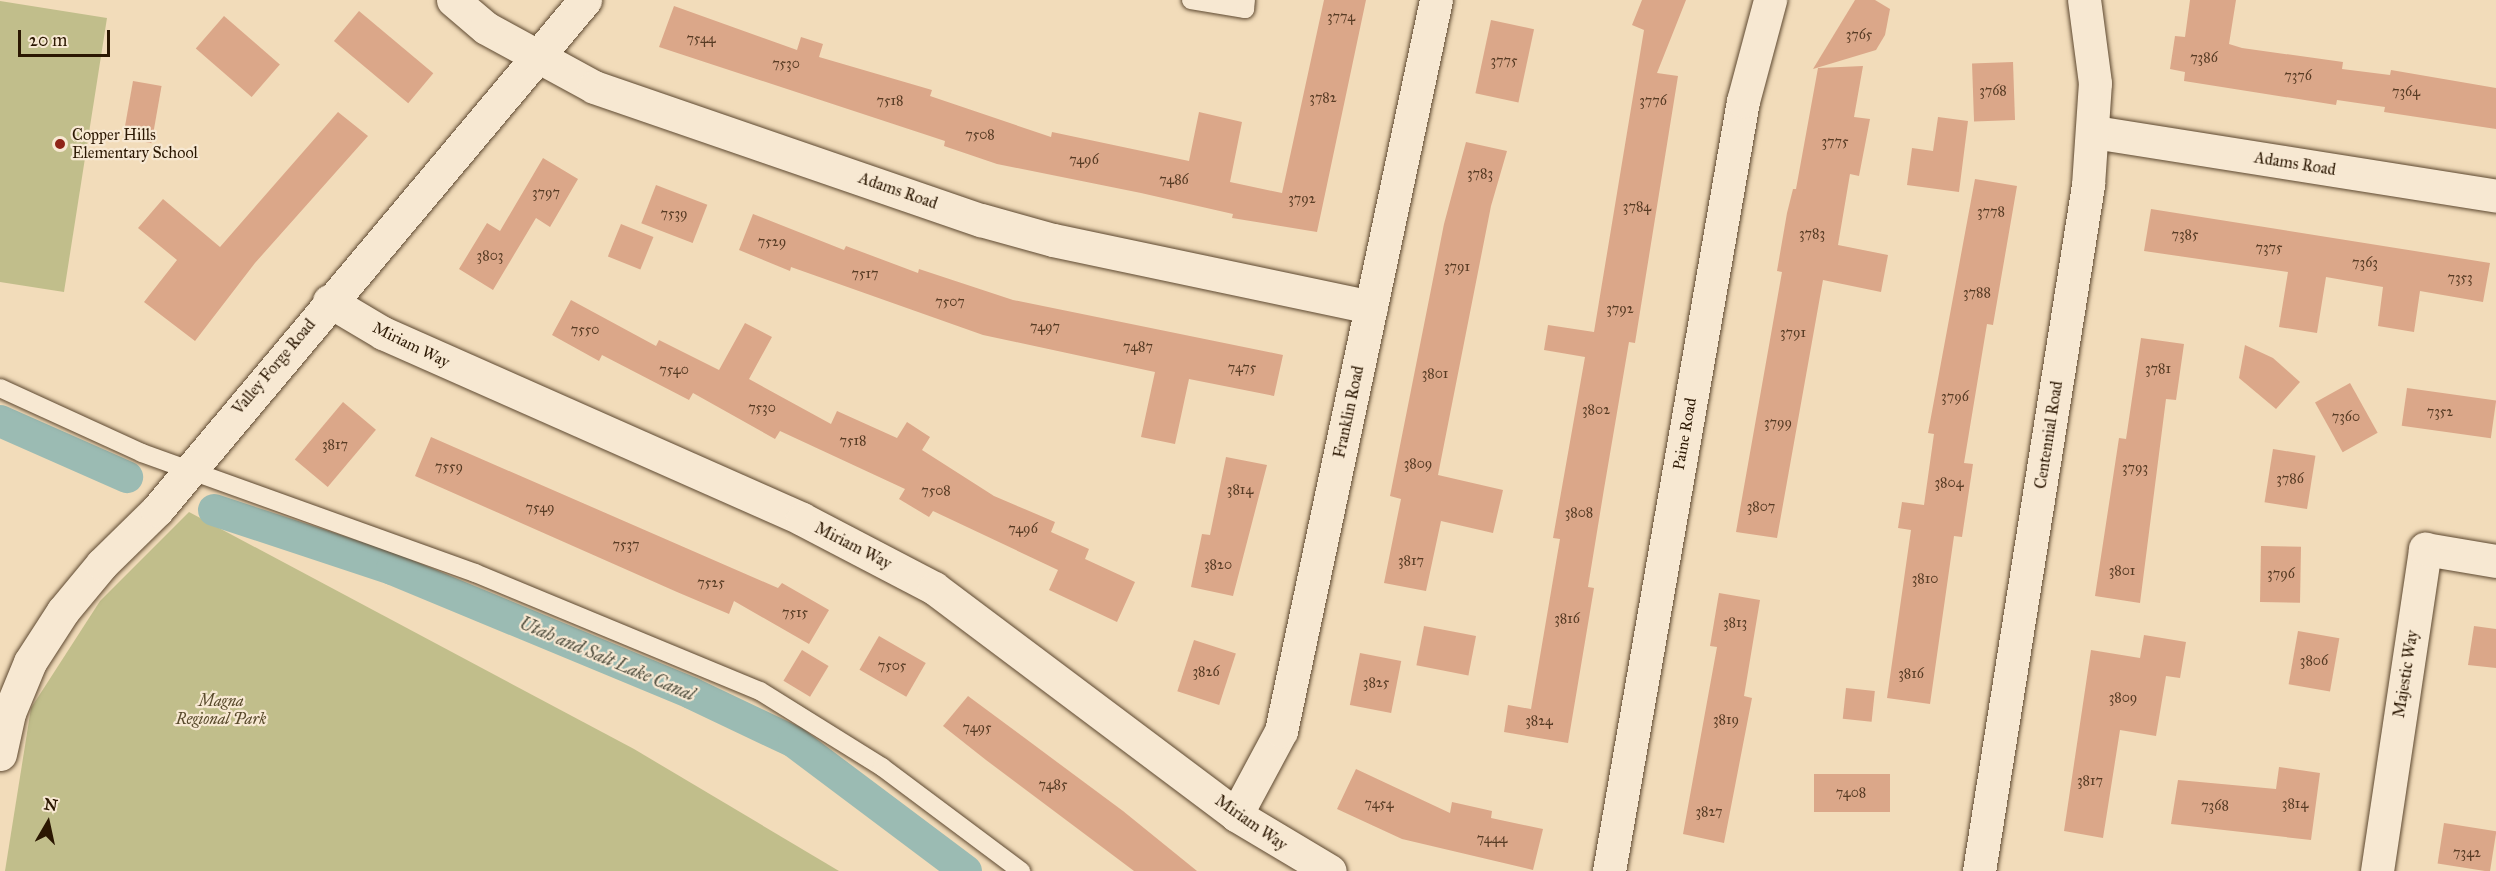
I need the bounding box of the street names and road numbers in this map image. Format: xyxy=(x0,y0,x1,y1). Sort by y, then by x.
street label: Adams Road xyxy=(2253,148,2337,180)
street label: Adams Road xyxy=(856,169,940,213)
street label: Valley Forge Road xyxy=(229,315,319,419)
street label: Miriam Way xyxy=(369,318,453,372)
street label: Franklin Road xyxy=(1330,364,1368,460)
street label: Centennial Road xyxy=(2031,380,2067,490)
street label: Paine Road xyxy=(1669,396,1701,472)
street label: Miriam Way xyxy=(811,519,895,573)
street label: Majestic Way xyxy=(2390,629,2422,719)
street label: Miriam Way xyxy=(1211,791,1291,855)

